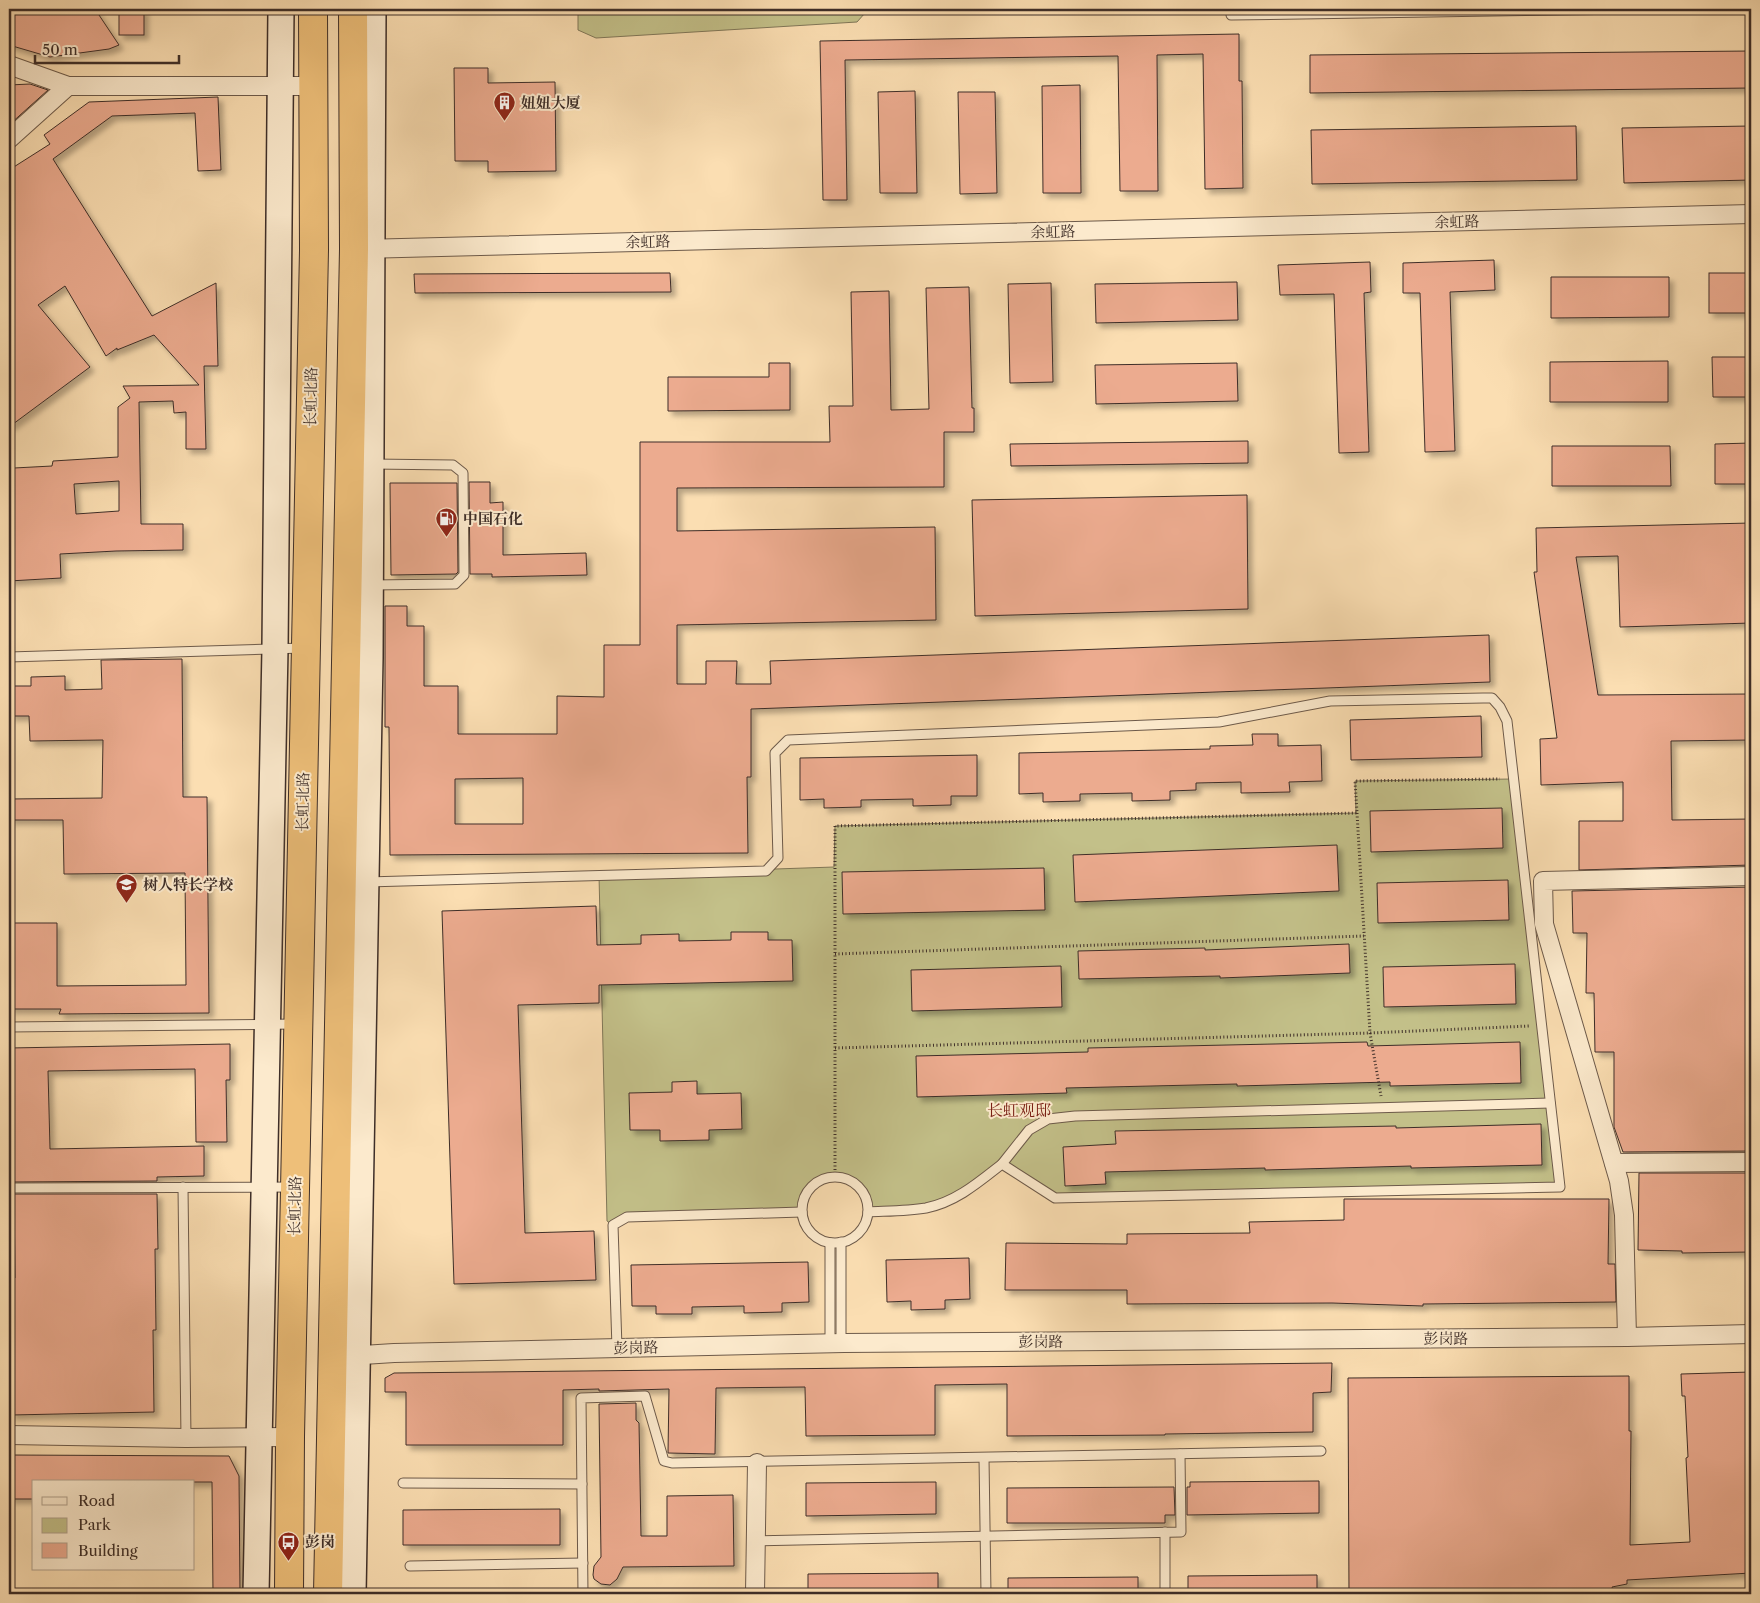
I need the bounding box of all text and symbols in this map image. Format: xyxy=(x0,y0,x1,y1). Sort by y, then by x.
scale bar xyxy=(35,32,179,64)
text: 50 m xyxy=(42,40,78,59)
building icon: 妞妞大厦 xyxy=(493,91,517,122)
place label: 妞妞大厦 xyxy=(521,93,581,112)
street label: 余虹路 xyxy=(1434,212,1480,231)
street label: 余虹路 xyxy=(1030,222,1076,241)
street label: 余虹路 xyxy=(625,232,671,251)
street label: 长虹北路 xyxy=(300,367,321,427)
fuel station icon: 中国石化 xyxy=(435,507,459,538)
place label: 中国石化 xyxy=(463,509,523,528)
street label: 长虹北路 xyxy=(292,772,313,832)
school or university icon: 树人特长学校 xyxy=(115,873,139,904)
place label: 树人特长学校 xyxy=(143,875,234,894)
district label: 长虹观邸 xyxy=(987,1100,1051,1120)
street label: 长虹北路 xyxy=(284,1176,305,1236)
street label: 彭岗路 xyxy=(1423,1329,1469,1348)
street label: 彭岗路 xyxy=(1018,1332,1064,1351)
street label: 彭岗路 xyxy=(613,1338,659,1357)
legend xyxy=(32,1480,195,1570)
text: Road xyxy=(78,1491,115,1510)
text: Park xyxy=(78,1515,112,1534)
bus stop icon: 彭岗 xyxy=(277,1530,301,1561)
place label: 彭岗 xyxy=(305,1532,335,1551)
text: Building xyxy=(78,1541,138,1560)

